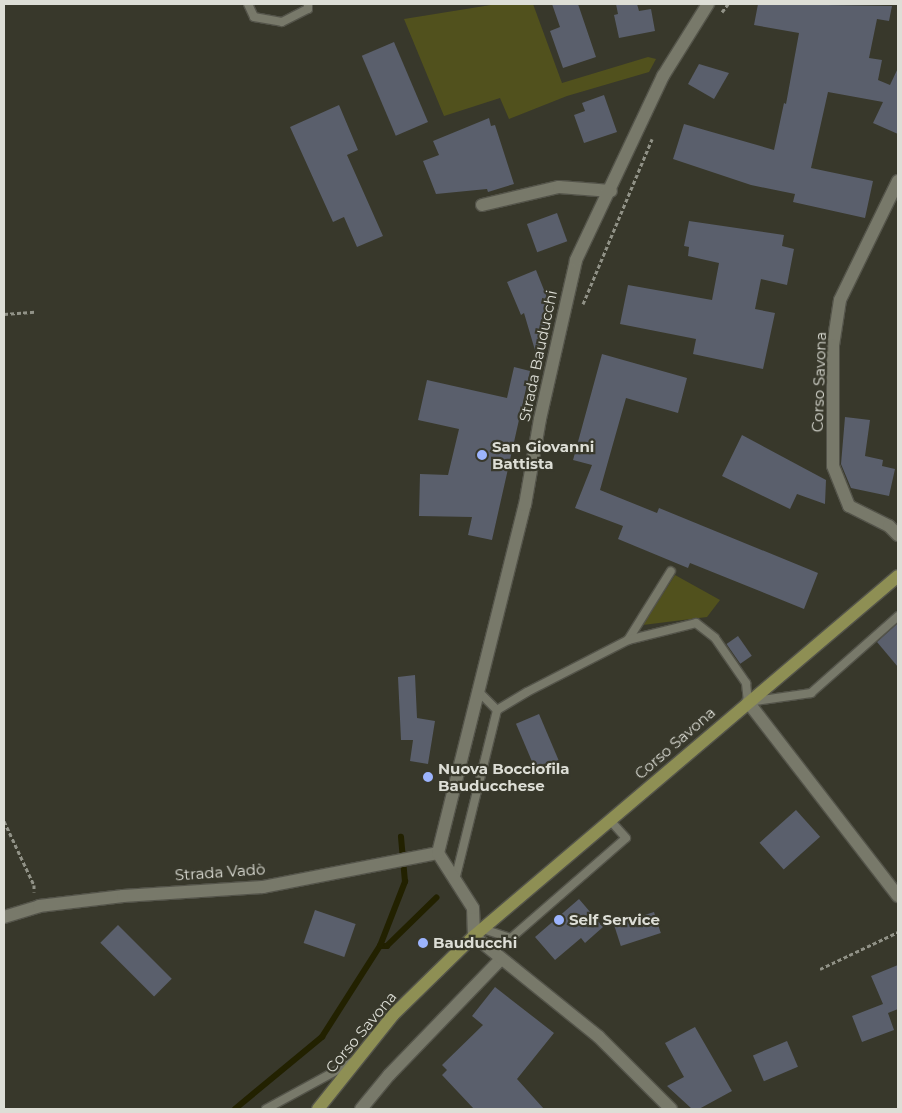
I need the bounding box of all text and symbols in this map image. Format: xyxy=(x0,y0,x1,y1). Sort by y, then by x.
street label: Strada Bauducchi xyxy=(515,289,561,423)
street label: Corso Savona xyxy=(808,331,830,433)
place label: San Giovanni Battista xyxy=(492,437,594,472)
marker: San Giovanni Battista xyxy=(476,449,488,461)
street label: Corso Savona xyxy=(631,703,719,783)
place label: Nuova Bocciofila Bauducchese xyxy=(438,759,570,794)
marker: Nuova Bocciofila Bauducchese xyxy=(422,771,434,783)
street label: Strada Vadò xyxy=(174,860,266,884)
place label: Self Service xyxy=(569,911,660,929)
marker: Self Service xyxy=(553,914,565,926)
place label: Bauducchi xyxy=(433,934,517,952)
marker: Bauducchi xyxy=(417,937,429,949)
street label: Corso Savona xyxy=(322,988,400,1076)

